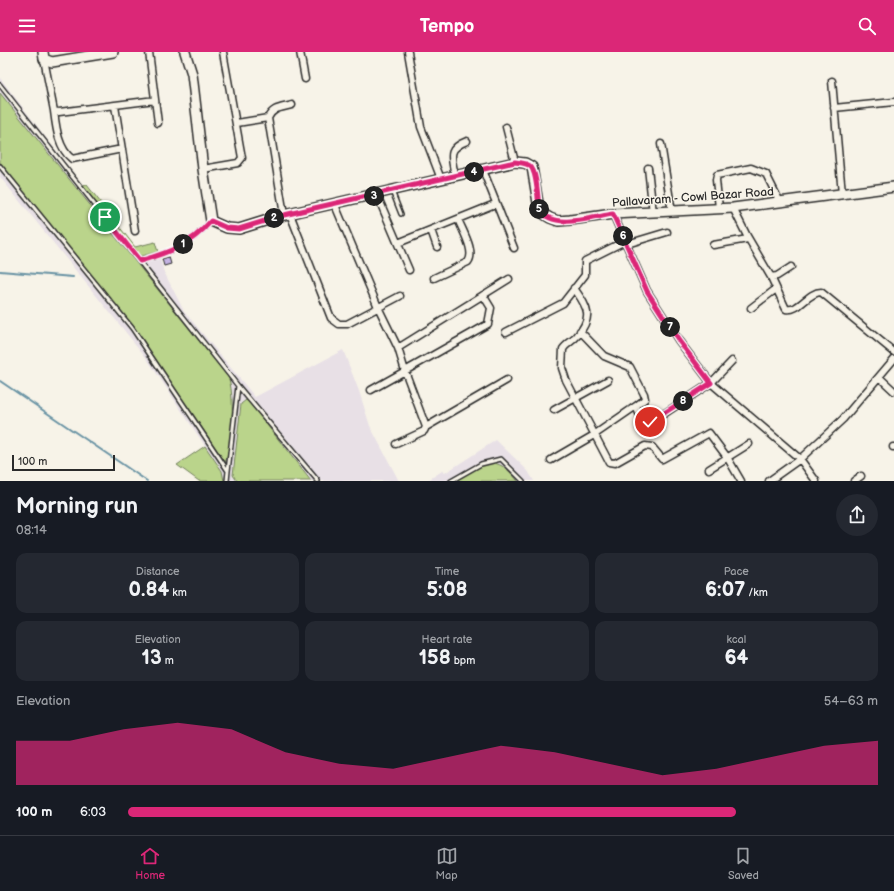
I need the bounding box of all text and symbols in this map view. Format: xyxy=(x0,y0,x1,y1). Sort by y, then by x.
icon: menu xyxy=(16,15,38,37)
icon: search xyxy=(856,15,878,37)
text: Tempo xyxy=(420,16,474,37)
pin: 4 xyxy=(464,162,484,182)
text: 4 xyxy=(471,165,477,178)
street label: Pallavaram - Cowl Bazar Road xyxy=(612,184,775,211)
pin: 3 xyxy=(364,186,384,206)
text: 3 xyxy=(371,189,377,202)
pin: 5 xyxy=(529,199,549,219)
pin xyxy=(88,200,122,234)
text: 5 xyxy=(536,202,542,215)
icon: arrive xyxy=(94,206,116,228)
pin: 2 xyxy=(264,208,284,228)
text: 2 xyxy=(271,211,277,224)
pin: 6 xyxy=(613,226,633,246)
text: 6 xyxy=(620,229,626,242)
pin: 1 xyxy=(173,234,193,254)
text: 1 xyxy=(181,237,185,250)
pin: 7 xyxy=(660,317,680,337)
text: 7 xyxy=(667,320,673,333)
pin: 8 xyxy=(673,391,693,411)
text: 8 xyxy=(680,394,686,407)
pin xyxy=(633,405,667,439)
icon: check xyxy=(639,411,661,433)
scale bar xyxy=(12,453,115,472)
text: 100 m xyxy=(18,455,47,468)
text: Morning run xyxy=(16,493,138,520)
button: share xyxy=(836,494,878,536)
text: 08:14 xyxy=(16,522,47,538)
text: Distance xyxy=(136,565,180,578)
text: Time xyxy=(435,565,459,578)
text: Pace xyxy=(724,565,749,578)
text: 0.84 xyxy=(129,578,169,602)
text: 5:08 xyxy=(427,578,467,602)
text: 6:07 xyxy=(705,578,745,602)
text: km xyxy=(169,586,187,599)
text: /km xyxy=(745,586,768,599)
text: Elevation xyxy=(135,633,181,646)
text: Heart rate xyxy=(422,633,472,646)
text: kcal xyxy=(726,633,746,646)
text: 13 xyxy=(142,646,162,670)
text: 158 xyxy=(419,646,451,670)
text: 64 xyxy=(724,646,748,670)
text: m xyxy=(162,654,174,667)
text: bpm xyxy=(451,654,475,667)
text: Elevation xyxy=(16,693,70,709)
text: 54–63 m xyxy=(824,693,878,709)
text: 100 m xyxy=(16,804,52,820)
text: 6:03 xyxy=(80,804,106,820)
tab: Home xyxy=(135,845,165,882)
tab: Map xyxy=(435,845,458,882)
tab: Saved xyxy=(728,845,759,882)

